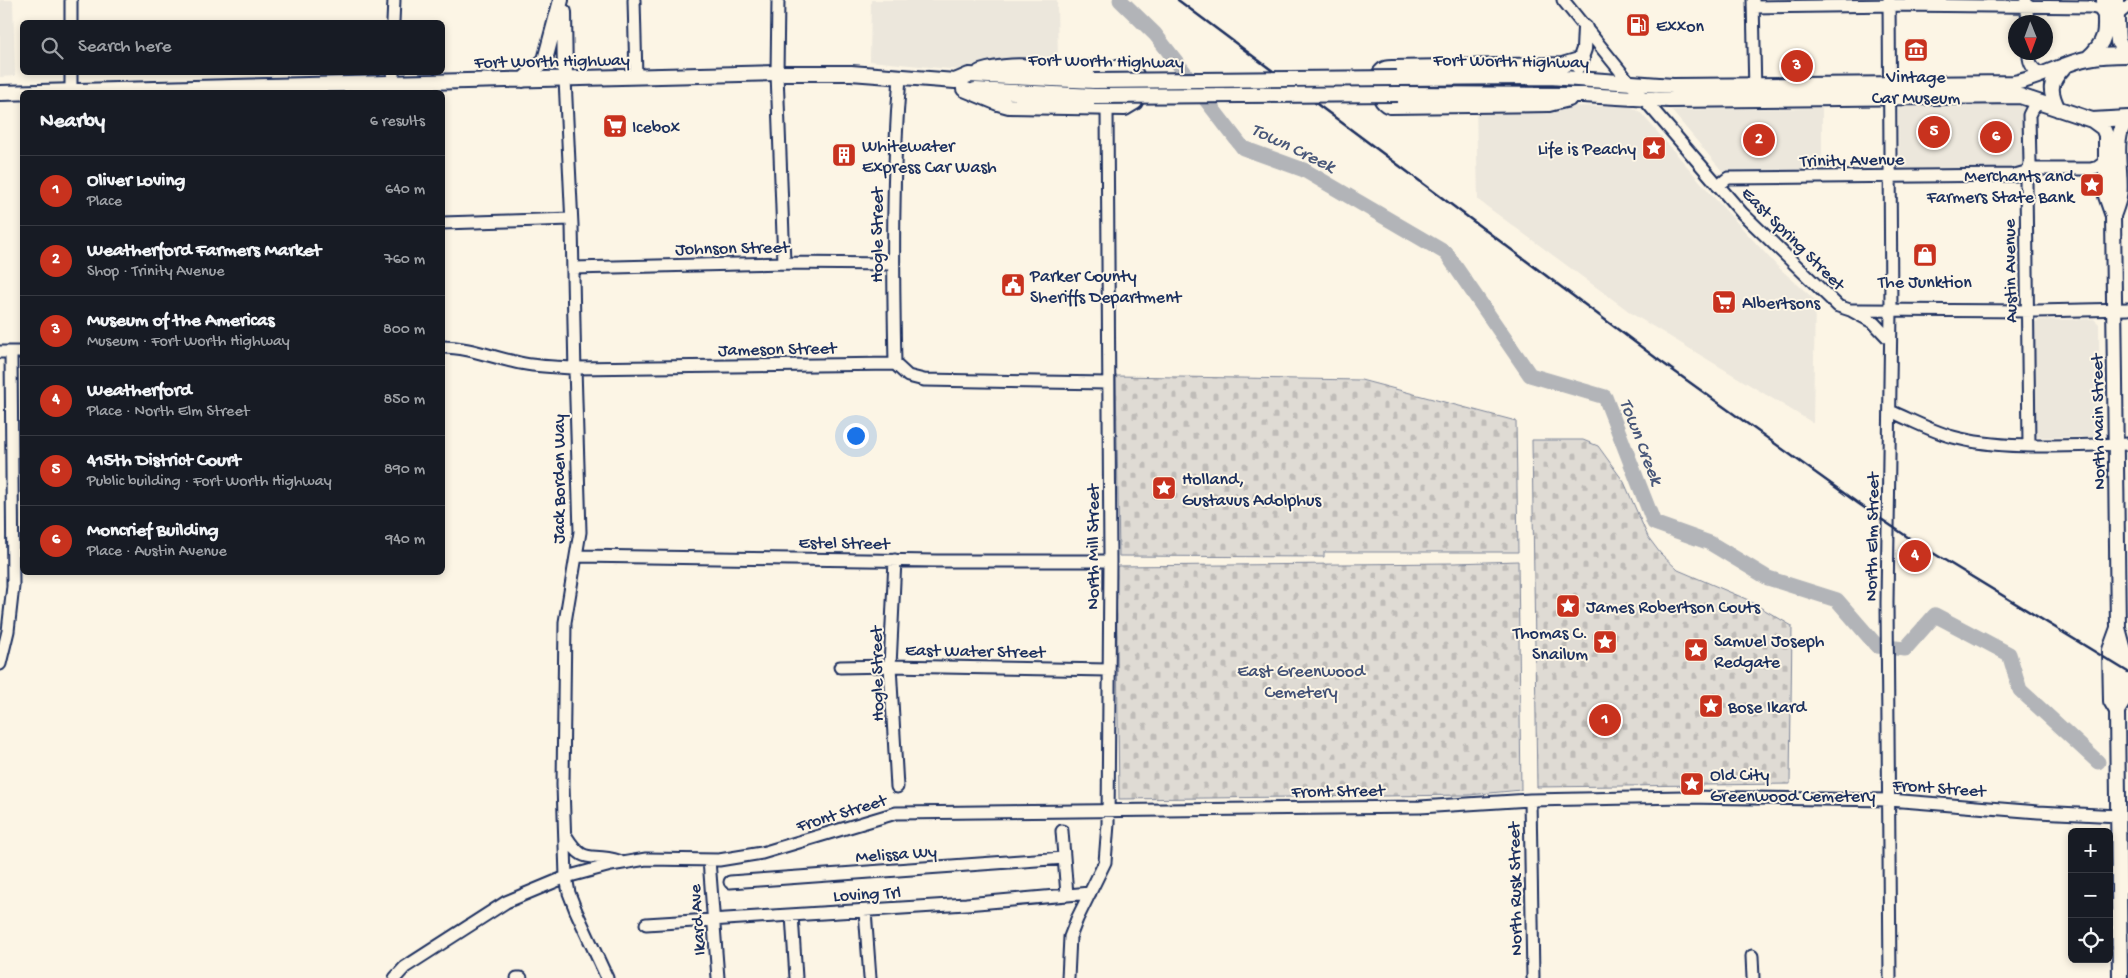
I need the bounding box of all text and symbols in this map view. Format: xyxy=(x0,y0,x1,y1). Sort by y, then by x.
fuel station icon: Exxon xyxy=(1625,12,1651,38)
north arrow xyxy=(2008,15,2053,60)
place label: Exxon xyxy=(1656,17,1704,38)
search box xyxy=(20,20,445,75)
icon: search xyxy=(38,34,66,62)
text: Search here xyxy=(78,36,172,59)
museum icon: Vintage Car Museum xyxy=(1903,37,1929,63)
pin: 3 xyxy=(1781,47,1813,85)
street label: Fort Worth Highway xyxy=(473,51,630,74)
street label: Fort Worth Highway xyxy=(1027,51,1184,74)
street label: Fort Worth Highway xyxy=(1432,51,1589,74)
place label: Vintage Car Museum xyxy=(1872,68,1960,110)
text: Nearby xyxy=(40,110,105,135)
text: 6 results xyxy=(370,113,425,132)
supermarket icon: Icebox xyxy=(602,113,628,139)
pin: 5 xyxy=(1918,113,1950,151)
place label: Icebox xyxy=(632,118,681,139)
pin: 6 xyxy=(1980,118,2012,156)
water label: Town Creek xyxy=(1247,119,1340,180)
pin: 2 xyxy=(1743,121,1775,159)
place icon: Life is Peachy xyxy=(1641,135,1667,161)
place label: Whitewater Express Car Wash xyxy=(862,137,997,179)
place label: Life is Peachy xyxy=(1538,140,1636,161)
building icon: Whitewater Express Car Wash xyxy=(831,142,857,168)
street label: Trinity Avenue xyxy=(1799,150,1905,173)
place label: Merchants and Farmers State Bank xyxy=(1926,167,2076,209)
text: Oliver Loving xyxy=(87,170,185,193)
place icon: Merchants and Farmers State Bank xyxy=(2079,172,2105,198)
text: 1 xyxy=(53,181,59,200)
text: 640 m xyxy=(385,181,425,200)
street label: East Spring Street xyxy=(1736,184,1850,297)
street label: Hogle Street xyxy=(868,186,889,283)
text: Place xyxy=(87,193,122,212)
street label: Austin Avenue xyxy=(2000,218,2023,323)
street label: Johnson Street xyxy=(675,238,791,261)
text: Weatherford Farmers Market xyxy=(87,240,321,263)
shop icon: The Junktion xyxy=(1912,242,1938,268)
text: 2 xyxy=(52,251,60,270)
text: 760 m xyxy=(384,251,425,270)
text: Shop · Trinity Avenue xyxy=(87,263,224,282)
place label: Parker County Sheriffs Department xyxy=(1029,267,1183,309)
public building icon: Parker County Sheriffs Department xyxy=(1000,272,1026,298)
place label: The Junktion xyxy=(1877,273,1972,294)
supermarket icon: Albertsons xyxy=(1711,289,1737,315)
place label: Albertsons xyxy=(1742,294,1822,315)
text: Museum of the Americas xyxy=(87,310,275,333)
text: 3 xyxy=(52,321,60,340)
text: 800 m xyxy=(383,321,425,340)
text: Museum · Fort Worth Highway xyxy=(87,333,290,352)
street label: Jameson Street xyxy=(718,339,838,362)
street label: North Main Street xyxy=(2088,352,2111,490)
text: Weatherford xyxy=(87,380,192,403)
text: 4 xyxy=(52,391,60,410)
text: 850 m xyxy=(384,391,425,410)
water label: Town Creek xyxy=(1613,396,1667,490)
text: Place · North Elm Street xyxy=(87,403,249,422)
street label: Jack Borden Way xyxy=(550,414,571,544)
your location xyxy=(843,423,869,449)
text: 415th District Court xyxy=(87,450,240,473)
text: 5 xyxy=(52,461,60,480)
text: 890 m xyxy=(384,461,425,480)
place label: Holland, Gustavus Adolphus xyxy=(1182,470,1322,512)
street label: North Elm Street xyxy=(1862,471,1885,602)
text: Public building · Fort Worth Highway xyxy=(87,473,332,492)
place icon: Holland, Gustavus Adolphus xyxy=(1151,475,1177,501)
street label: North Mill Street xyxy=(1084,483,1105,610)
text: Moncrief Building xyxy=(87,520,219,543)
text: 6 xyxy=(52,531,60,550)
text: 940 m xyxy=(385,531,425,550)
street label: Estel Street xyxy=(798,533,891,556)
pin: 4 xyxy=(1899,537,1931,575)
text: Place · Austin Avenue xyxy=(87,543,227,562)
place icon: James Robertson Couts xyxy=(1555,593,1581,619)
place label: James Robertson Couts xyxy=(1586,598,1761,619)
street label: Hogle Street xyxy=(867,624,890,722)
place label: Thomas C. Snailum xyxy=(1512,624,1588,666)
place icon: Thomas C. Snailum xyxy=(1592,629,1618,655)
place label: Samuel Joseph Redgate xyxy=(1714,632,1825,674)
place icon: Samuel Joseph Redgate xyxy=(1683,637,1709,663)
street label: East Water Street xyxy=(905,641,1047,664)
park label: East Greenwood Cemetery xyxy=(1237,662,1366,704)
place icon: Bose Ikard xyxy=(1698,693,1724,719)
place label: Bose Ikard xyxy=(1727,698,1807,719)
pin: 1 xyxy=(1589,701,1621,739)
place label: Old City Greenwood Cemetery xyxy=(1710,766,1875,808)
place icon: Old City Greenwood Cemetery xyxy=(1679,771,1705,797)
street label: Front Street xyxy=(1891,776,1988,803)
street label: Front Street xyxy=(1290,781,1386,804)
street label: Front Street xyxy=(793,790,891,838)
street label: North Rusk Street xyxy=(1505,820,1528,956)
map controls xyxy=(2068,828,2113,963)
button: + xyxy=(2068,828,2113,873)
street label: Melissa Wy xyxy=(855,842,938,869)
button: − xyxy=(2068,873,2113,918)
street label: Ikard Ave xyxy=(685,883,711,956)
street label: Loving Trl xyxy=(833,883,902,908)
button: locate xyxy=(2068,918,2113,963)

